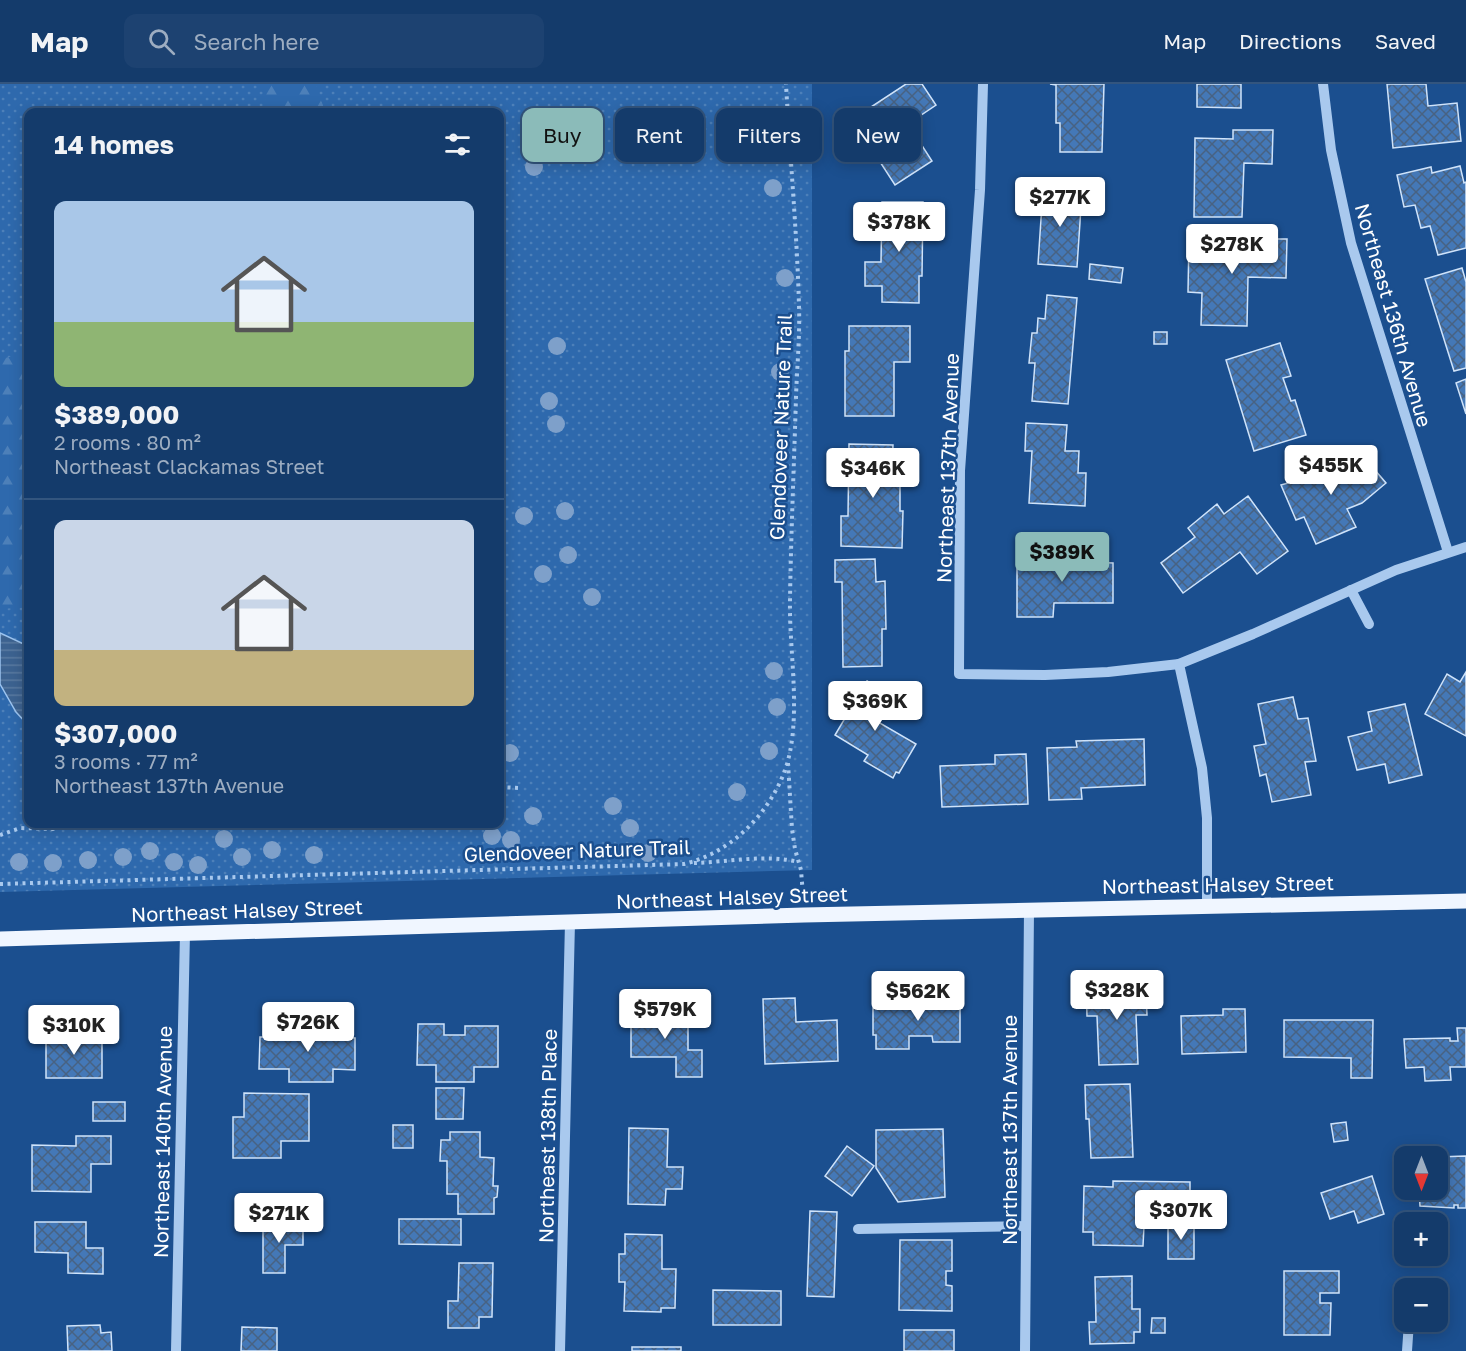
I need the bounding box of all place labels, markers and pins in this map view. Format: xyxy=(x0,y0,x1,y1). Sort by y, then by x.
pin: $277K xyxy=(1018,177,1102,228)
pin: $378K xyxy=(857,202,941,253)
pin: $278K xyxy=(1190,224,1274,275)
pin: $455K xyxy=(1289,445,1373,496)
pin: $346K xyxy=(831,448,915,499)
pin: $389K xyxy=(1020,532,1104,583)
pin: $369K xyxy=(833,681,917,732)
pin: $328K xyxy=(1075,970,1159,1021)
pin: $562K xyxy=(876,971,960,1022)
pin: $579K xyxy=(623,989,707,1040)
pin: $726K xyxy=(266,1002,350,1053)
pin: $310K xyxy=(32,1005,116,1056)
pin: $307K xyxy=(1139,1190,1223,1241)
pin: $271K xyxy=(237,1193,321,1244)

